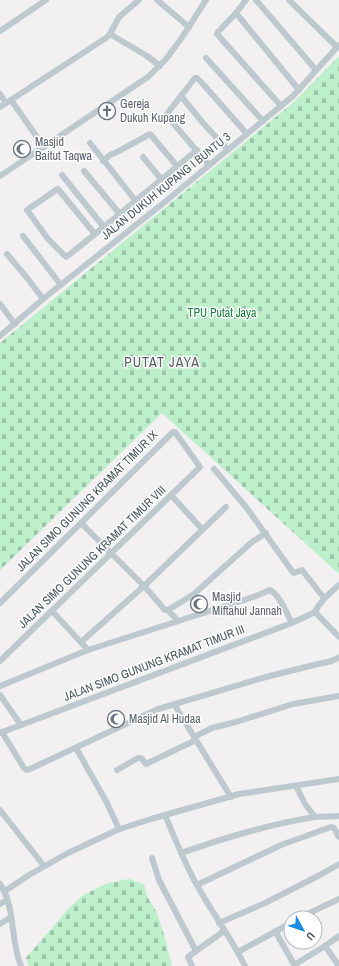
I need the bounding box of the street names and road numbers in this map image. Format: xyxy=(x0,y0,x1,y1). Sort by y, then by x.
street label: JALAN DUKUH KUPANG I BUNTU 3 xyxy=(98,129,234,243)
street label: JALAN SIMO GUNUNG KRAMAT TIMUR IX xyxy=(13,427,161,575)
street label: JALAN SIMO GUNUNG KRAMAT TIMUR VIII xyxy=(15,482,169,632)
street label: JALAN SIMO GUNUNG KRAMAT TIMUR III xyxy=(61,621,247,705)

